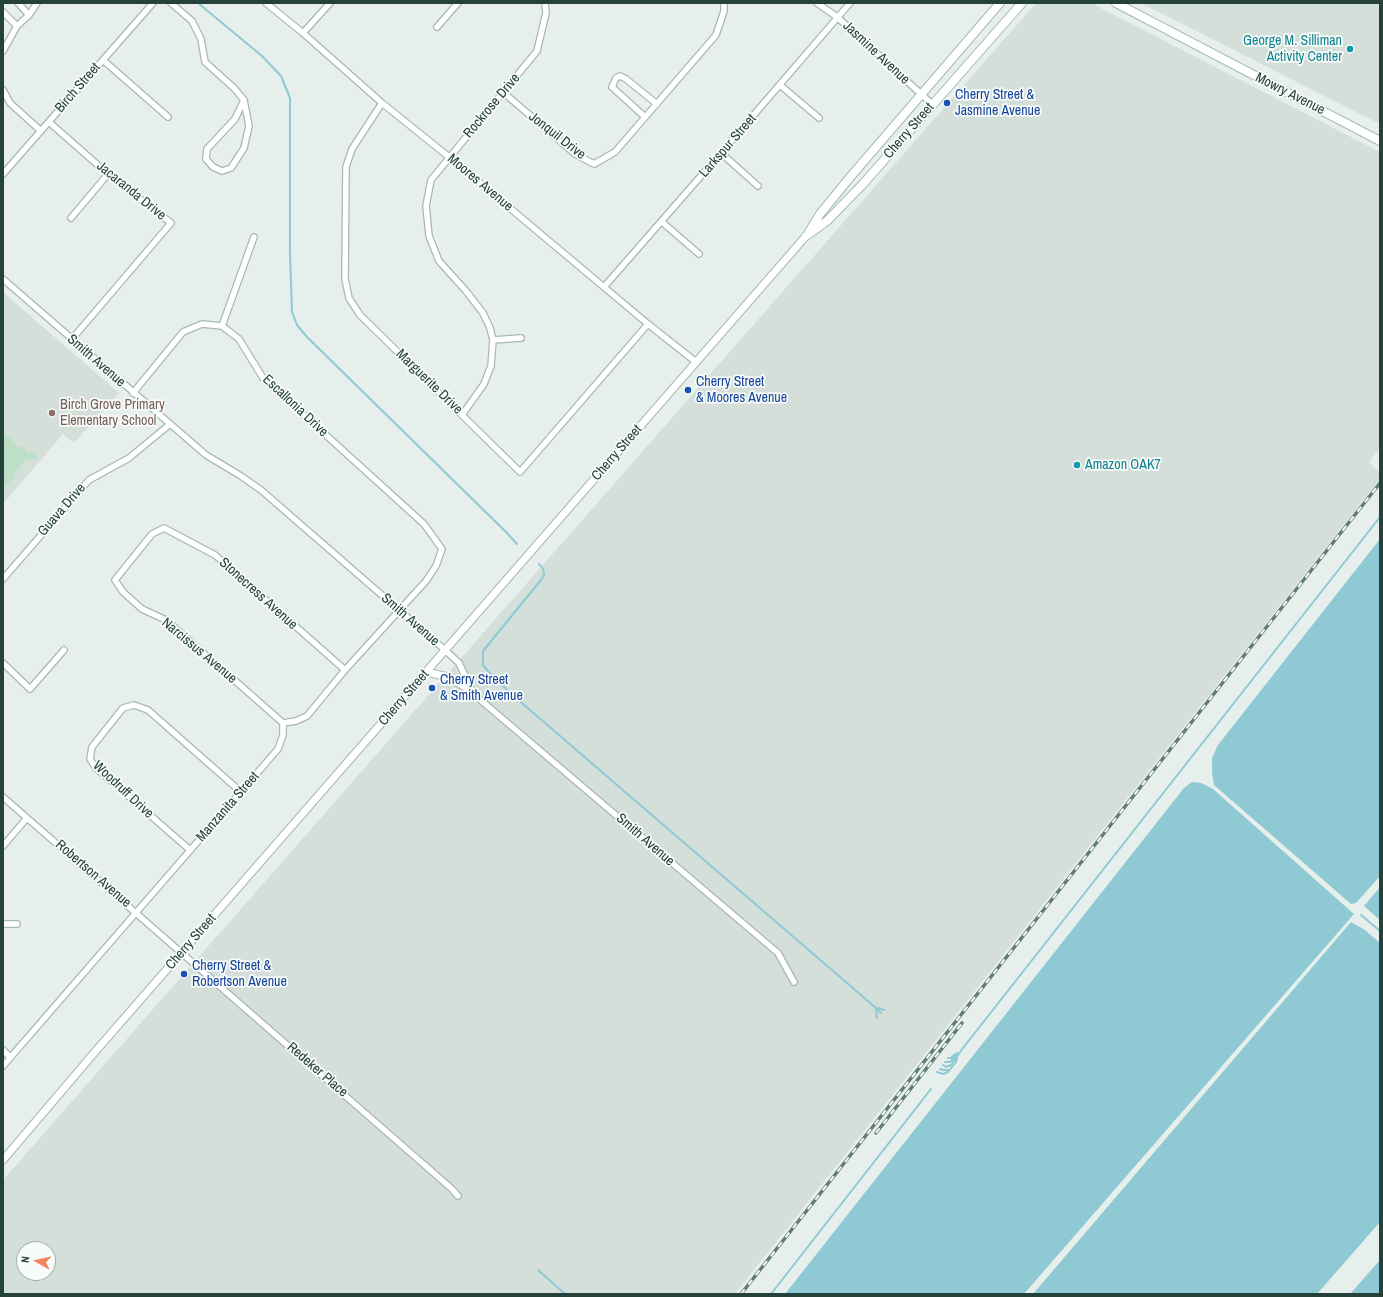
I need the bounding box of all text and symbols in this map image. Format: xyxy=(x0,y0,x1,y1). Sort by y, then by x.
street label: Jasmine Avenue xyxy=(839,18,913,88)
place label: George M. Silliman Activity Center xyxy=(1243,33,1342,66)
marker: George M. Silliman Activity Center xyxy=(1345,44,1355,54)
street label: Birch Street xyxy=(52,60,104,116)
street label: Mowry Avenue xyxy=(1252,69,1328,119)
street label: Rockrose Drive xyxy=(460,70,524,142)
place label: Cherry Street & Jasmine Avenue xyxy=(955,87,1040,120)
marker: Cherry Street & Jasmine Avenue xyxy=(942,98,952,108)
street label: Cherry Street xyxy=(880,100,938,162)
street label: Jonquil Drive xyxy=(525,109,589,163)
street label: Larkspur Street xyxy=(696,111,760,181)
street label: Moores Avenue xyxy=(444,151,516,215)
street label: Jacaranda Drive xyxy=(93,158,169,224)
street label: Smith Avenue xyxy=(63,331,129,391)
street label: Marguerite Drive xyxy=(392,346,466,418)
street label: Escallonia Drive xyxy=(259,371,331,441)
place label: Cherry Street & Moores Avenue xyxy=(696,374,787,406)
marker: Cherry Street & Moores Avenue xyxy=(683,385,693,395)
place label: Birch Grove Primary Elementary School xyxy=(60,397,165,430)
marker: Birch Grove Primary Elementary School xyxy=(47,408,57,418)
street label: Cherry Street xyxy=(588,422,646,484)
place label: Amazon OAK7 xyxy=(1085,457,1161,473)
marker: Amazon OAK7 xyxy=(1072,460,1082,470)
street label: Guava Drive xyxy=(35,480,89,540)
street label: Stonecress Avenue xyxy=(215,555,301,633)
street label: Smith Avenue xyxy=(377,590,443,650)
street label: Narcissus Avenue xyxy=(158,615,240,687)
street label: Cherry Street xyxy=(375,667,433,729)
place label: Cherry Street & Smith Avenue xyxy=(440,672,523,704)
marker: Cherry Street & Smith Avenue xyxy=(427,683,437,693)
street label: Woodruff Drive xyxy=(89,758,157,822)
street label: Manzanita Street xyxy=(193,768,263,846)
street label: Smith Avenue xyxy=(612,810,678,870)
street label: Robertson Avenue xyxy=(52,837,134,911)
street label: Cherry Street xyxy=(162,911,220,973)
place label: Cherry Street & Robertson Avenue xyxy=(192,958,287,990)
marker: Cherry Street & Robertson Avenue xyxy=(179,969,189,979)
street label: Redeker Place xyxy=(283,1039,351,1101)
north arrow xyxy=(16,1241,56,1281)
text: N xyxy=(18,1255,32,1264)

